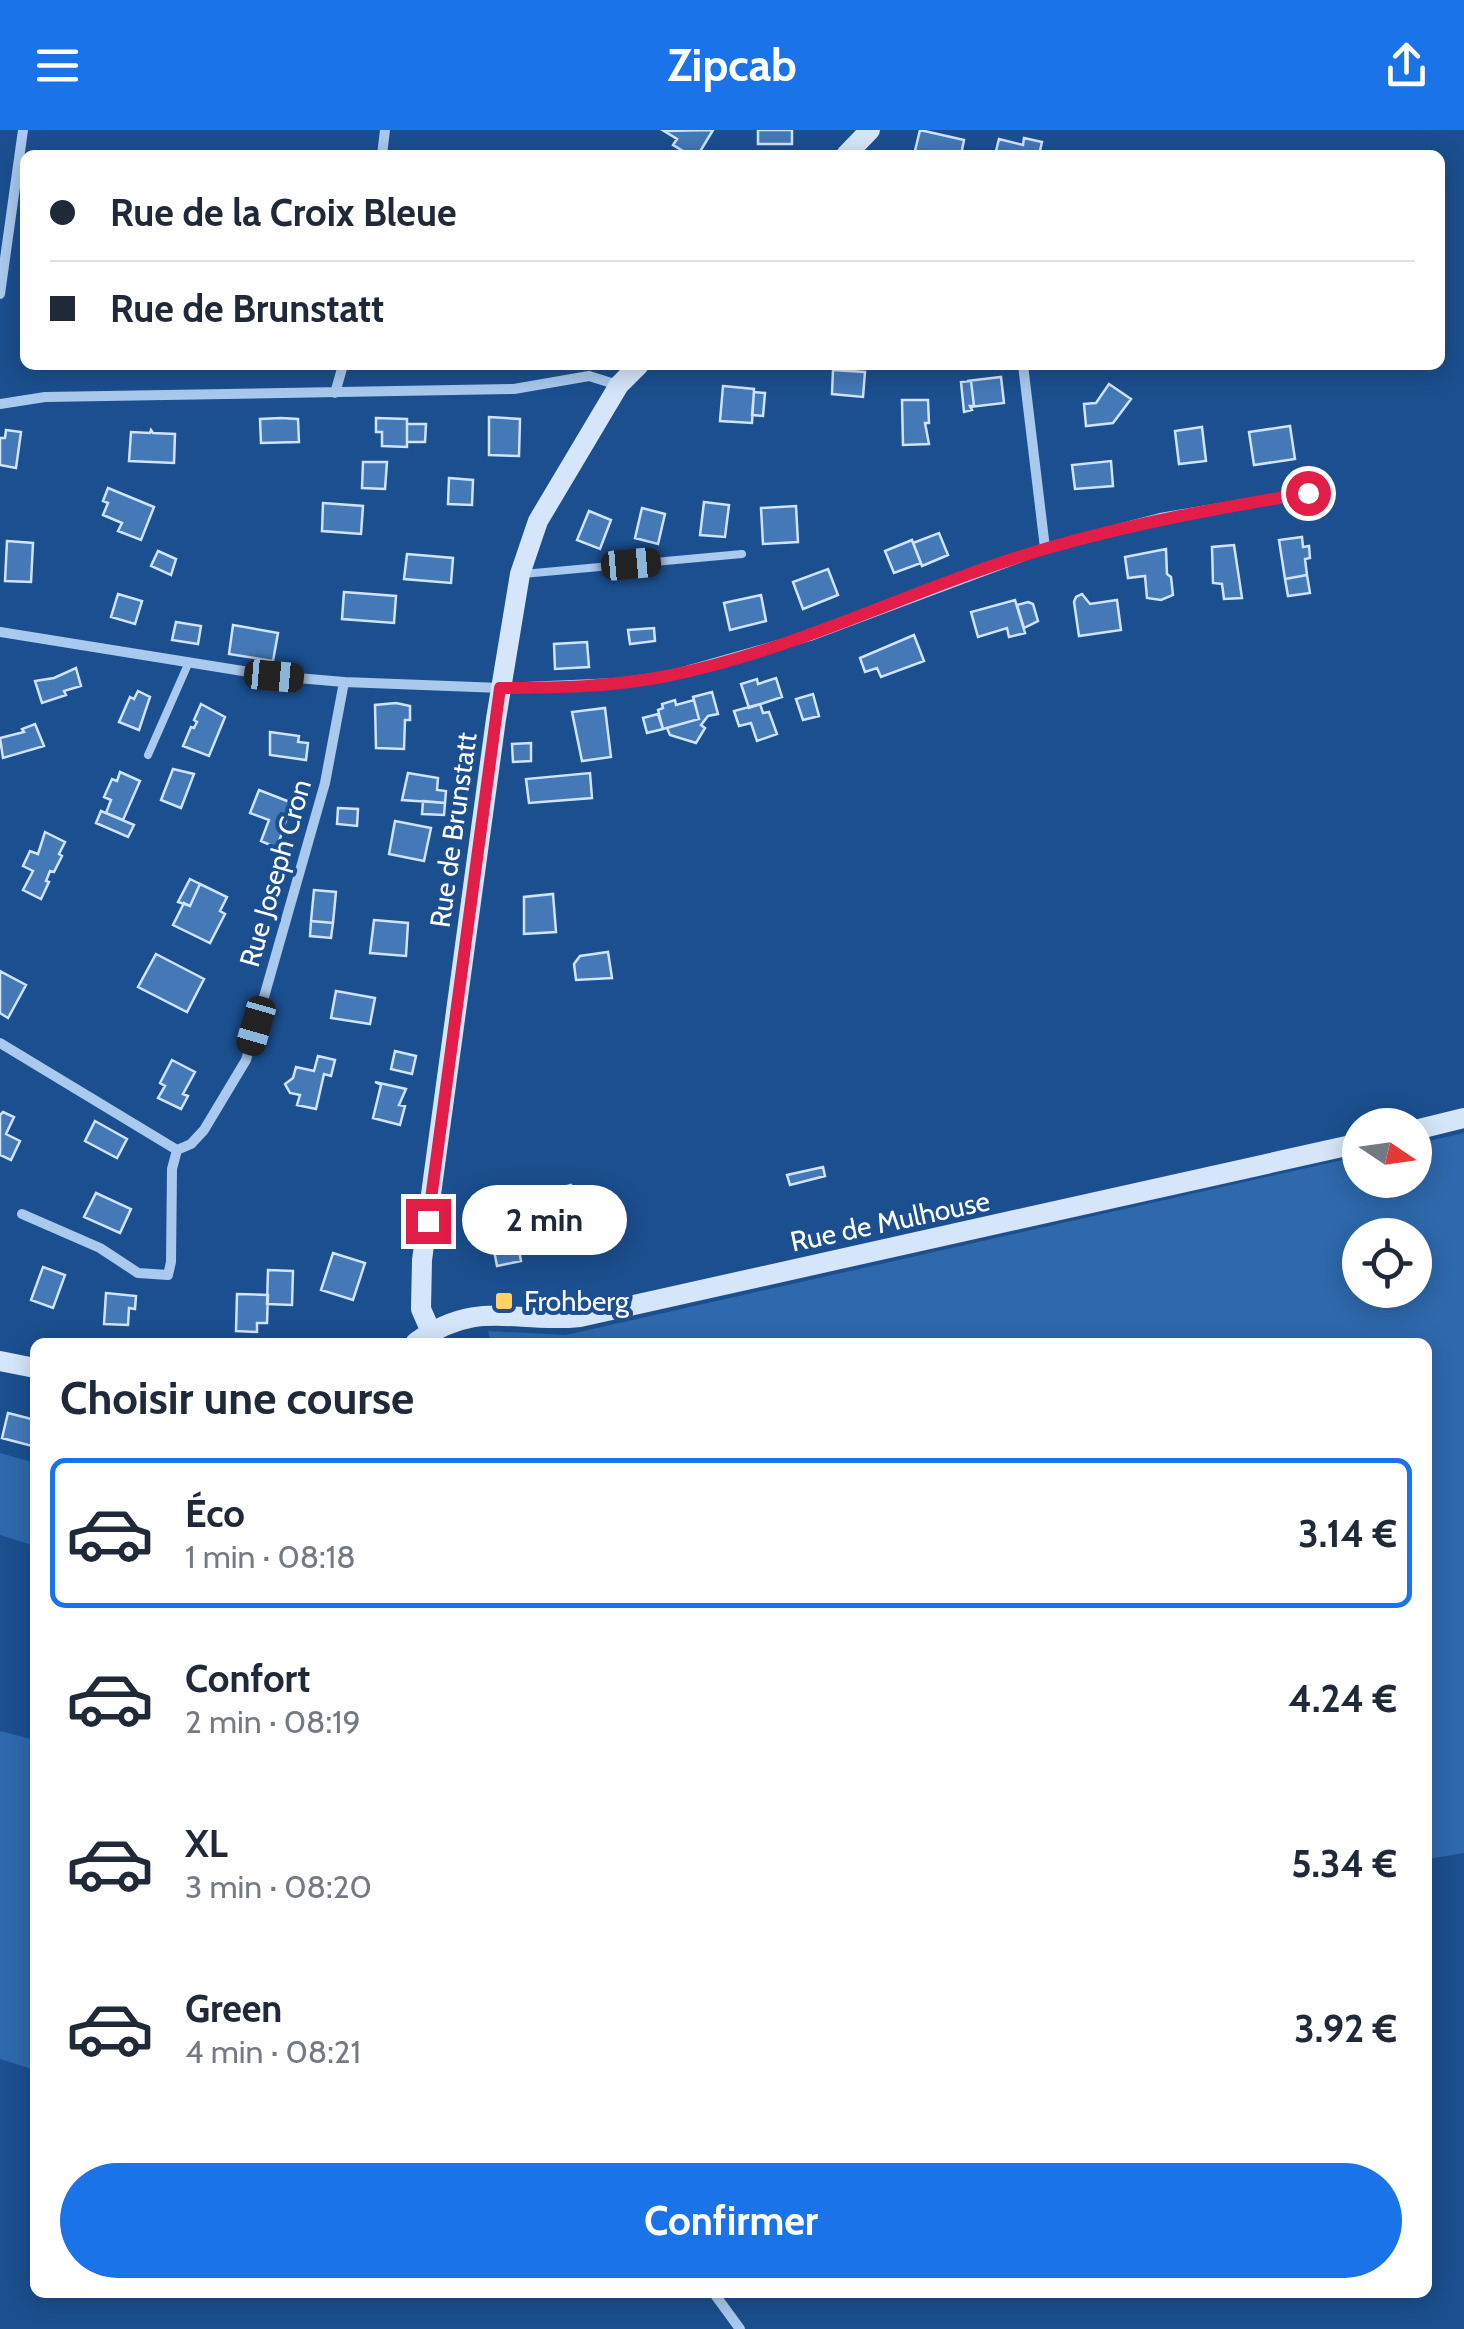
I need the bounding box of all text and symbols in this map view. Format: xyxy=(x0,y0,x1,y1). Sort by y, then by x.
icon: menu xyxy=(30,38,85,93)
text: Zipcab xyxy=(667,38,797,92)
icon: share xyxy=(1379,38,1434,93)
text: Rue de la Croix Bleue xyxy=(110,189,457,236)
text: Rue de Brunstatt xyxy=(110,285,384,332)
route start xyxy=(1286,471,1331,516)
car xyxy=(600,546,662,582)
car xyxy=(243,658,305,694)
street label: Rue de Brunstatt xyxy=(422,730,484,930)
street label: Rue Joseph Cron xyxy=(232,775,318,971)
car xyxy=(233,993,279,1059)
north arrow xyxy=(1342,1108,1432,1198)
map controls xyxy=(1342,1108,1432,1308)
street label: Rue de Mulhouse xyxy=(787,1183,993,1259)
callout: 2 min xyxy=(463,1186,628,1256)
route end xyxy=(406,1199,451,1244)
text: 2 min xyxy=(506,1200,583,1239)
button: locate xyxy=(1342,1218,1432,1308)
place label: Frohberg xyxy=(524,1284,630,1318)
marker: Frohberg xyxy=(493,1290,515,1312)
text: Choisir une course xyxy=(60,1371,414,1425)
icon: car xyxy=(65,1488,155,1578)
text: Éco xyxy=(185,1490,245,1537)
text: 3.14 € xyxy=(1298,1510,1397,1557)
text: 1 min · 08:18 xyxy=(185,1537,356,1576)
icon: car xyxy=(65,1653,155,1743)
text: Confort xyxy=(185,1655,310,1702)
text: 4.24 € xyxy=(1288,1675,1397,1722)
text: 2 min · 08:19 xyxy=(185,1702,361,1741)
icon: car xyxy=(65,1818,155,1908)
text: XL xyxy=(185,1820,228,1867)
text: 5.34 € xyxy=(1291,1840,1397,1887)
text: 3 min · 08:20 xyxy=(185,1867,372,1906)
icon: car xyxy=(65,1983,155,2073)
text: Green xyxy=(185,1985,282,2032)
text: 3.92 € xyxy=(1294,2005,1397,2052)
text: 4 min · 08:21 xyxy=(185,2032,361,2071)
button: Confirmer xyxy=(60,2163,1402,2278)

